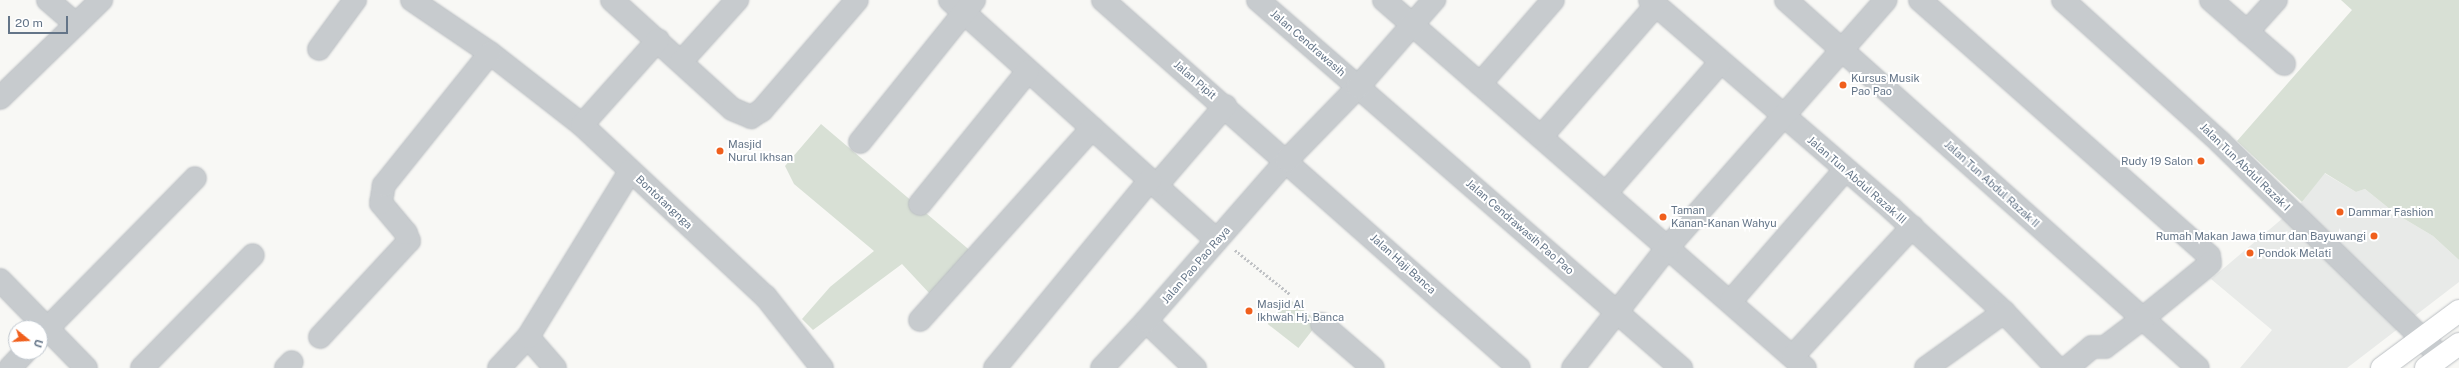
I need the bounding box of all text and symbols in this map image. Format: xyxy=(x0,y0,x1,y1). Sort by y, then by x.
street label: Jalan Cendrawasih xyxy=(1268,7,1348,79)
scale bar xyxy=(10,8,70,34)
text: 20 m xyxy=(15,16,43,30)
street label: Jalan Pipit xyxy=(1171,58,1219,102)
place label: Kursus Musik Pao Pao xyxy=(1851,72,1920,98)
marker: Kursus Musik Pao Pao xyxy=(1838,80,1848,90)
street label: Jalan Tun Abdul Razak I xyxy=(2197,120,2293,214)
street label: Jalan Tun Abdul Razak III xyxy=(1805,134,1909,226)
place label: Masjid Nurul Ikhsan xyxy=(728,138,793,164)
street label: Jalan Tun Abdul Razak II xyxy=(1942,138,2042,230)
marker: Masjid Nurul Ikhsan xyxy=(715,146,725,156)
place label: Rudy 19 Salon xyxy=(2121,154,2193,168)
marker: Rudy 19 Salon xyxy=(2196,156,2206,166)
street label: Bontotangnga xyxy=(633,172,695,232)
street label: Jalan Cendrawasih Pao Pao xyxy=(1463,177,1577,277)
place label: Taman Kanan-Kanan Wahyu xyxy=(1671,204,1777,230)
place label: Dammar Fashion xyxy=(2348,205,2433,219)
marker: Dammar Fashion xyxy=(2335,207,2345,217)
marker: Taman Kanan-Kanan Wahyu xyxy=(1658,212,1668,222)
street label: Jalan Pao Pao Raya xyxy=(1159,224,1233,306)
place label: Rumah Makan Jawa timur dan Bayuwangi xyxy=(2156,229,2366,243)
street label: Jalan Haji Banca xyxy=(1368,231,1438,297)
marker: Rumah Makan Jawa timur dan Bayuwangi xyxy=(2369,231,2379,241)
place label: Pondok Melati xyxy=(2258,246,2331,260)
marker: Pondok Melati xyxy=(2245,248,2255,258)
place label: Masjid Al Ikhwah Hj. Banca xyxy=(1257,298,1344,324)
marker: Masjid Al Ikhwah Hj. Banca xyxy=(1244,306,1254,316)
north arrow xyxy=(8,320,48,360)
text: U xyxy=(32,338,45,349)

